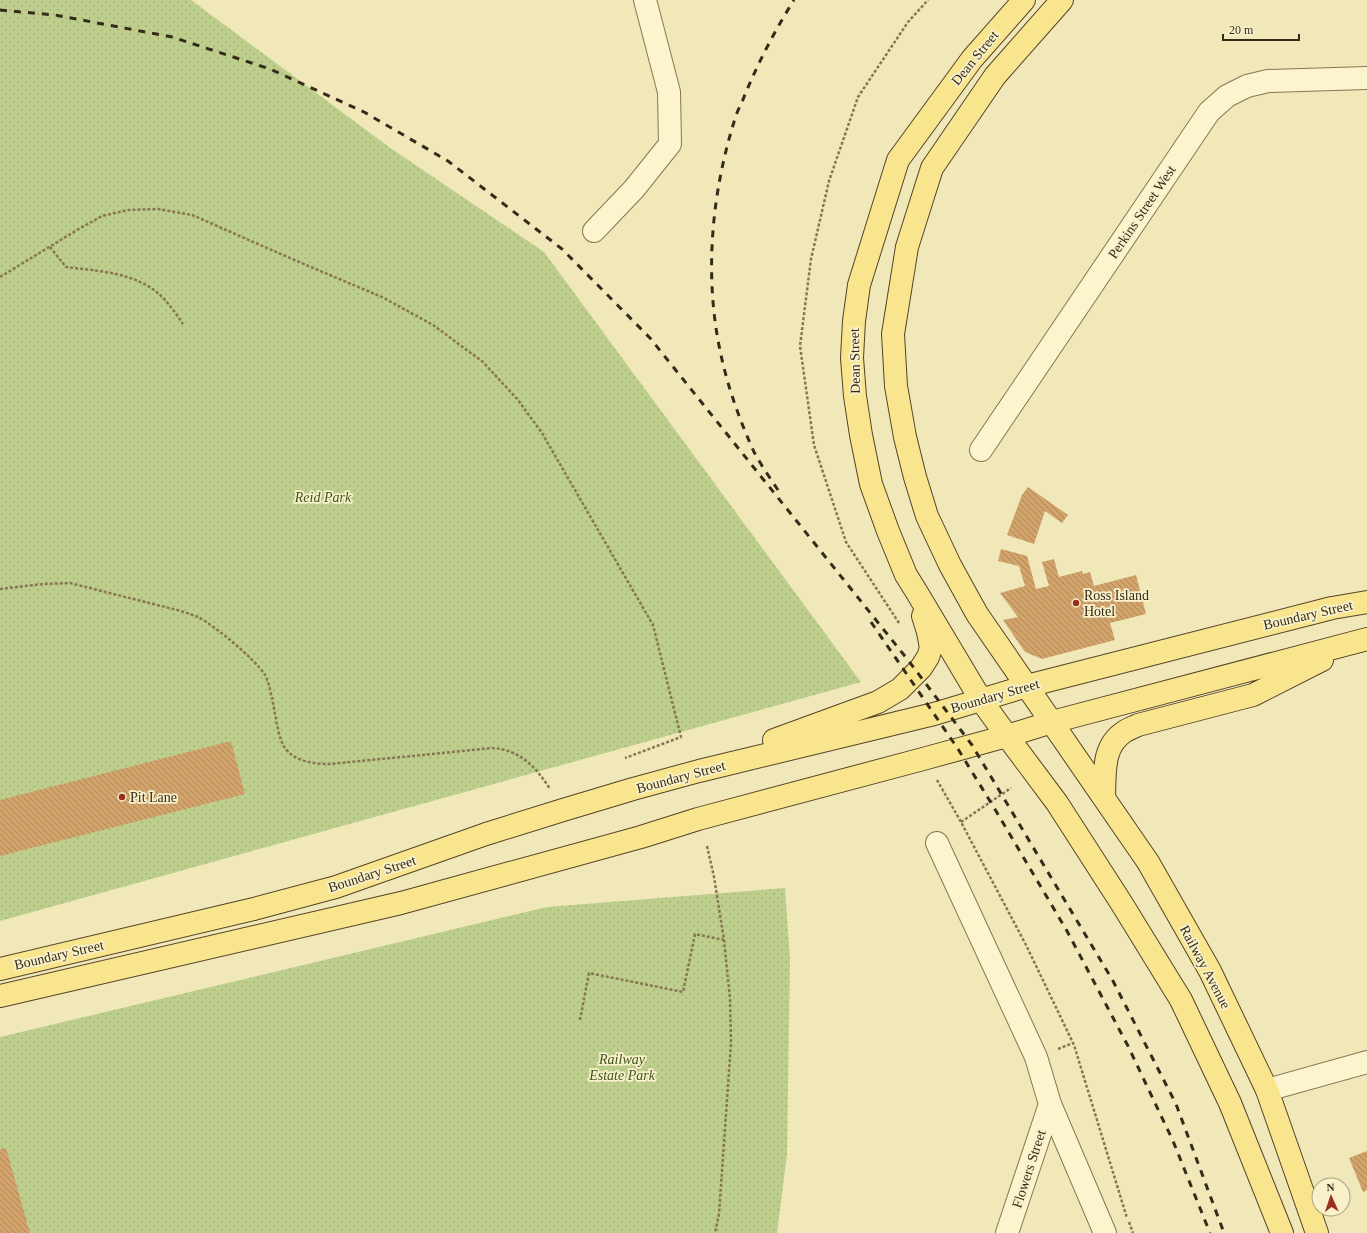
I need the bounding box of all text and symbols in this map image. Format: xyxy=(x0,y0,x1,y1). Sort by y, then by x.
scale bar xyxy=(1223,16,1299,42)
text: 20 m xyxy=(1229,23,1254,37)
street label: Dean Street xyxy=(948,28,1002,88)
street label: Perkins Street West xyxy=(1105,163,1179,261)
street label: Dean Street xyxy=(847,328,863,394)
park label: Reid Park xyxy=(294,490,352,505)
place label: Ross Island Hotel xyxy=(1084,588,1149,619)
street label: Boundary Street xyxy=(1262,597,1354,633)
marker: Ross Island Hotel xyxy=(1071,598,1081,608)
street label: Boundary Street xyxy=(949,676,1041,716)
street label: Boundary Street xyxy=(635,758,727,796)
place label: Pit Lane xyxy=(130,790,177,805)
marker: Pit Lane xyxy=(117,792,127,802)
street label: Boundary Street xyxy=(326,853,418,895)
street label: Railway Avenue xyxy=(1177,923,1233,1011)
street label: Boundary Street xyxy=(13,937,105,973)
park label: Railway Estate Park xyxy=(588,1052,656,1083)
street label: Flowers Street xyxy=(1009,1128,1049,1210)
north arrow xyxy=(1311,1177,1351,1217)
text: N xyxy=(1326,1181,1335,1193)

